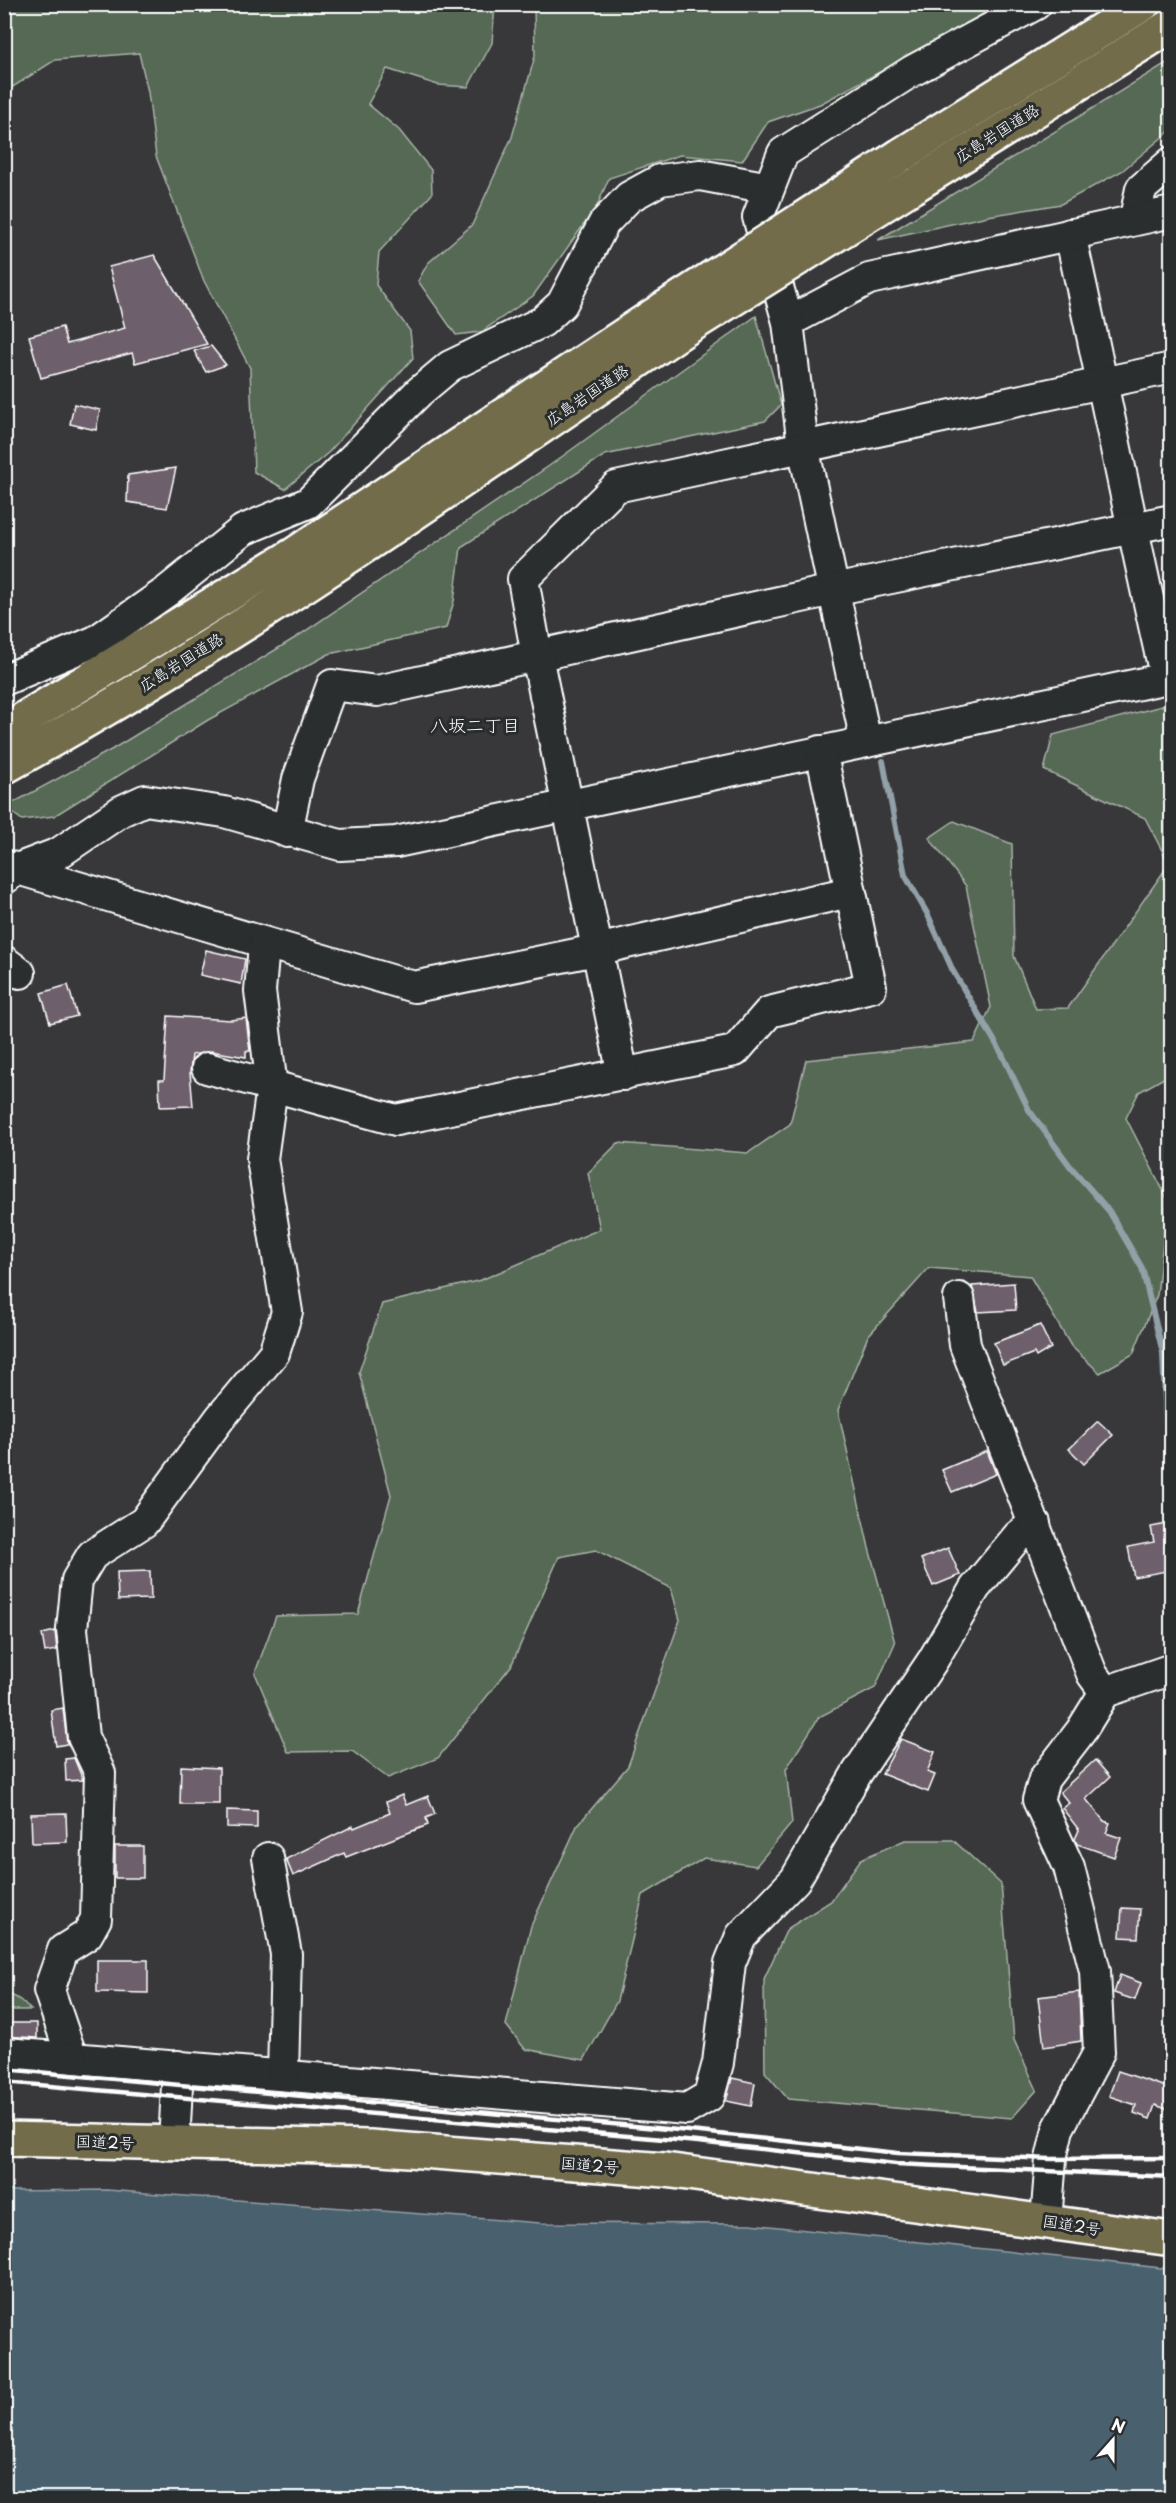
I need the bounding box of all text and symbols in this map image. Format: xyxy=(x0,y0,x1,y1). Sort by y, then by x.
street label: 広島岩国道路 xyxy=(949,97,1044,168)
street label: 広島岩国道路 xyxy=(540,357,633,431)
street label: 広島岩国道路 xyxy=(133,626,228,697)
district label: 八坂二丁目 xyxy=(430,711,520,738)
street label: 国道2号 xyxy=(75,2128,135,2154)
street label: 国道2号 xyxy=(559,2149,621,2179)
street label: 国道2号 xyxy=(1041,2208,1103,2241)
north arrow xyxy=(1083,2410,1143,2470)
text: N xyxy=(1109,2412,1129,2439)

